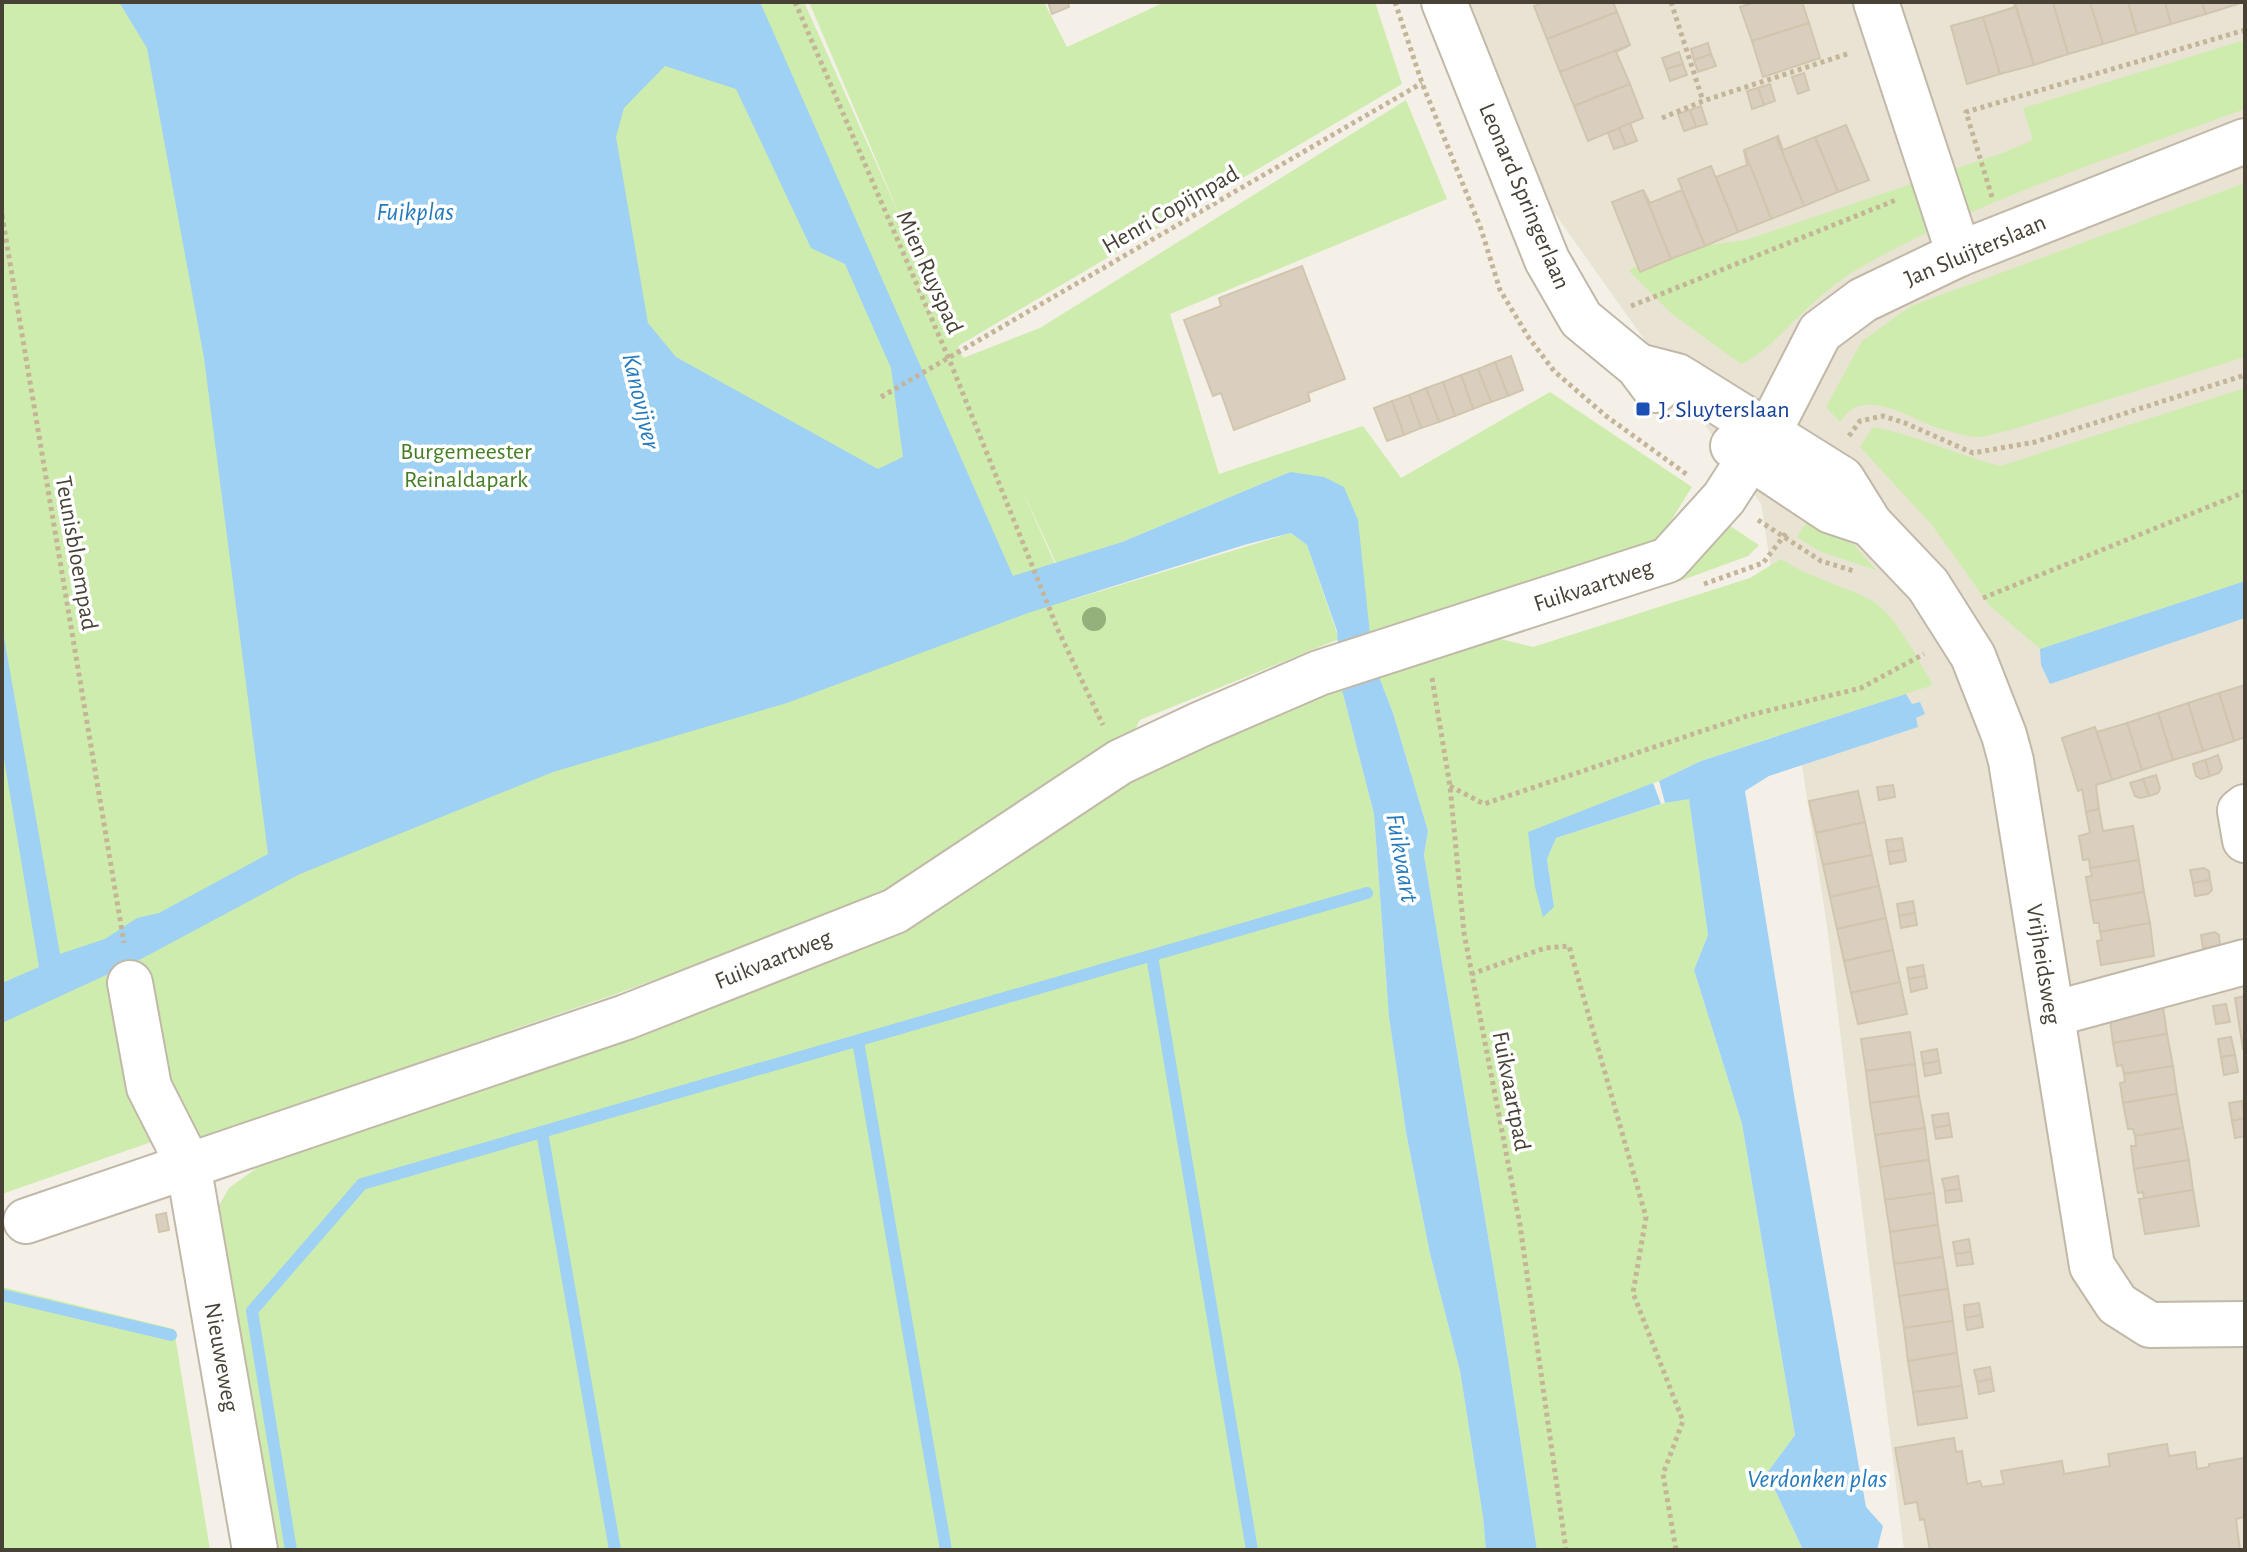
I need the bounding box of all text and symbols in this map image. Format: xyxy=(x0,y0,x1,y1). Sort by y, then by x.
street label: Leonard Springerlaan xyxy=(1474,100,1574,293)
street label: Henri Copijnpad xyxy=(1098,161,1243,258)
water label: Fuikplas xyxy=(376,199,454,225)
street label: Mien Ruyspad xyxy=(891,207,967,337)
street label: Jan Sluijterslaan xyxy=(1901,210,2050,291)
water label: Kanovijver xyxy=(617,351,665,453)
place label: J. Sluyterslaan xyxy=(1659,398,1790,422)
marker: J. Sluyterslaan xyxy=(1634,400,1652,418)
park label: Burgemeester Reinaldapark xyxy=(400,440,532,492)
street label: Teunisbloempad xyxy=(51,474,101,632)
street label: Fuikvaartweg xyxy=(1531,555,1656,616)
water label: Fuikvaart xyxy=(1381,812,1423,905)
street label: Vrijheidsweg xyxy=(2022,902,2064,1026)
street label: Fuikvaartweg xyxy=(712,926,836,994)
street label: Fuikvaartpad xyxy=(1488,1029,1534,1153)
street label: Nieuweweg xyxy=(200,1301,242,1414)
water label: Verdonken plas xyxy=(1747,1466,1887,1492)

